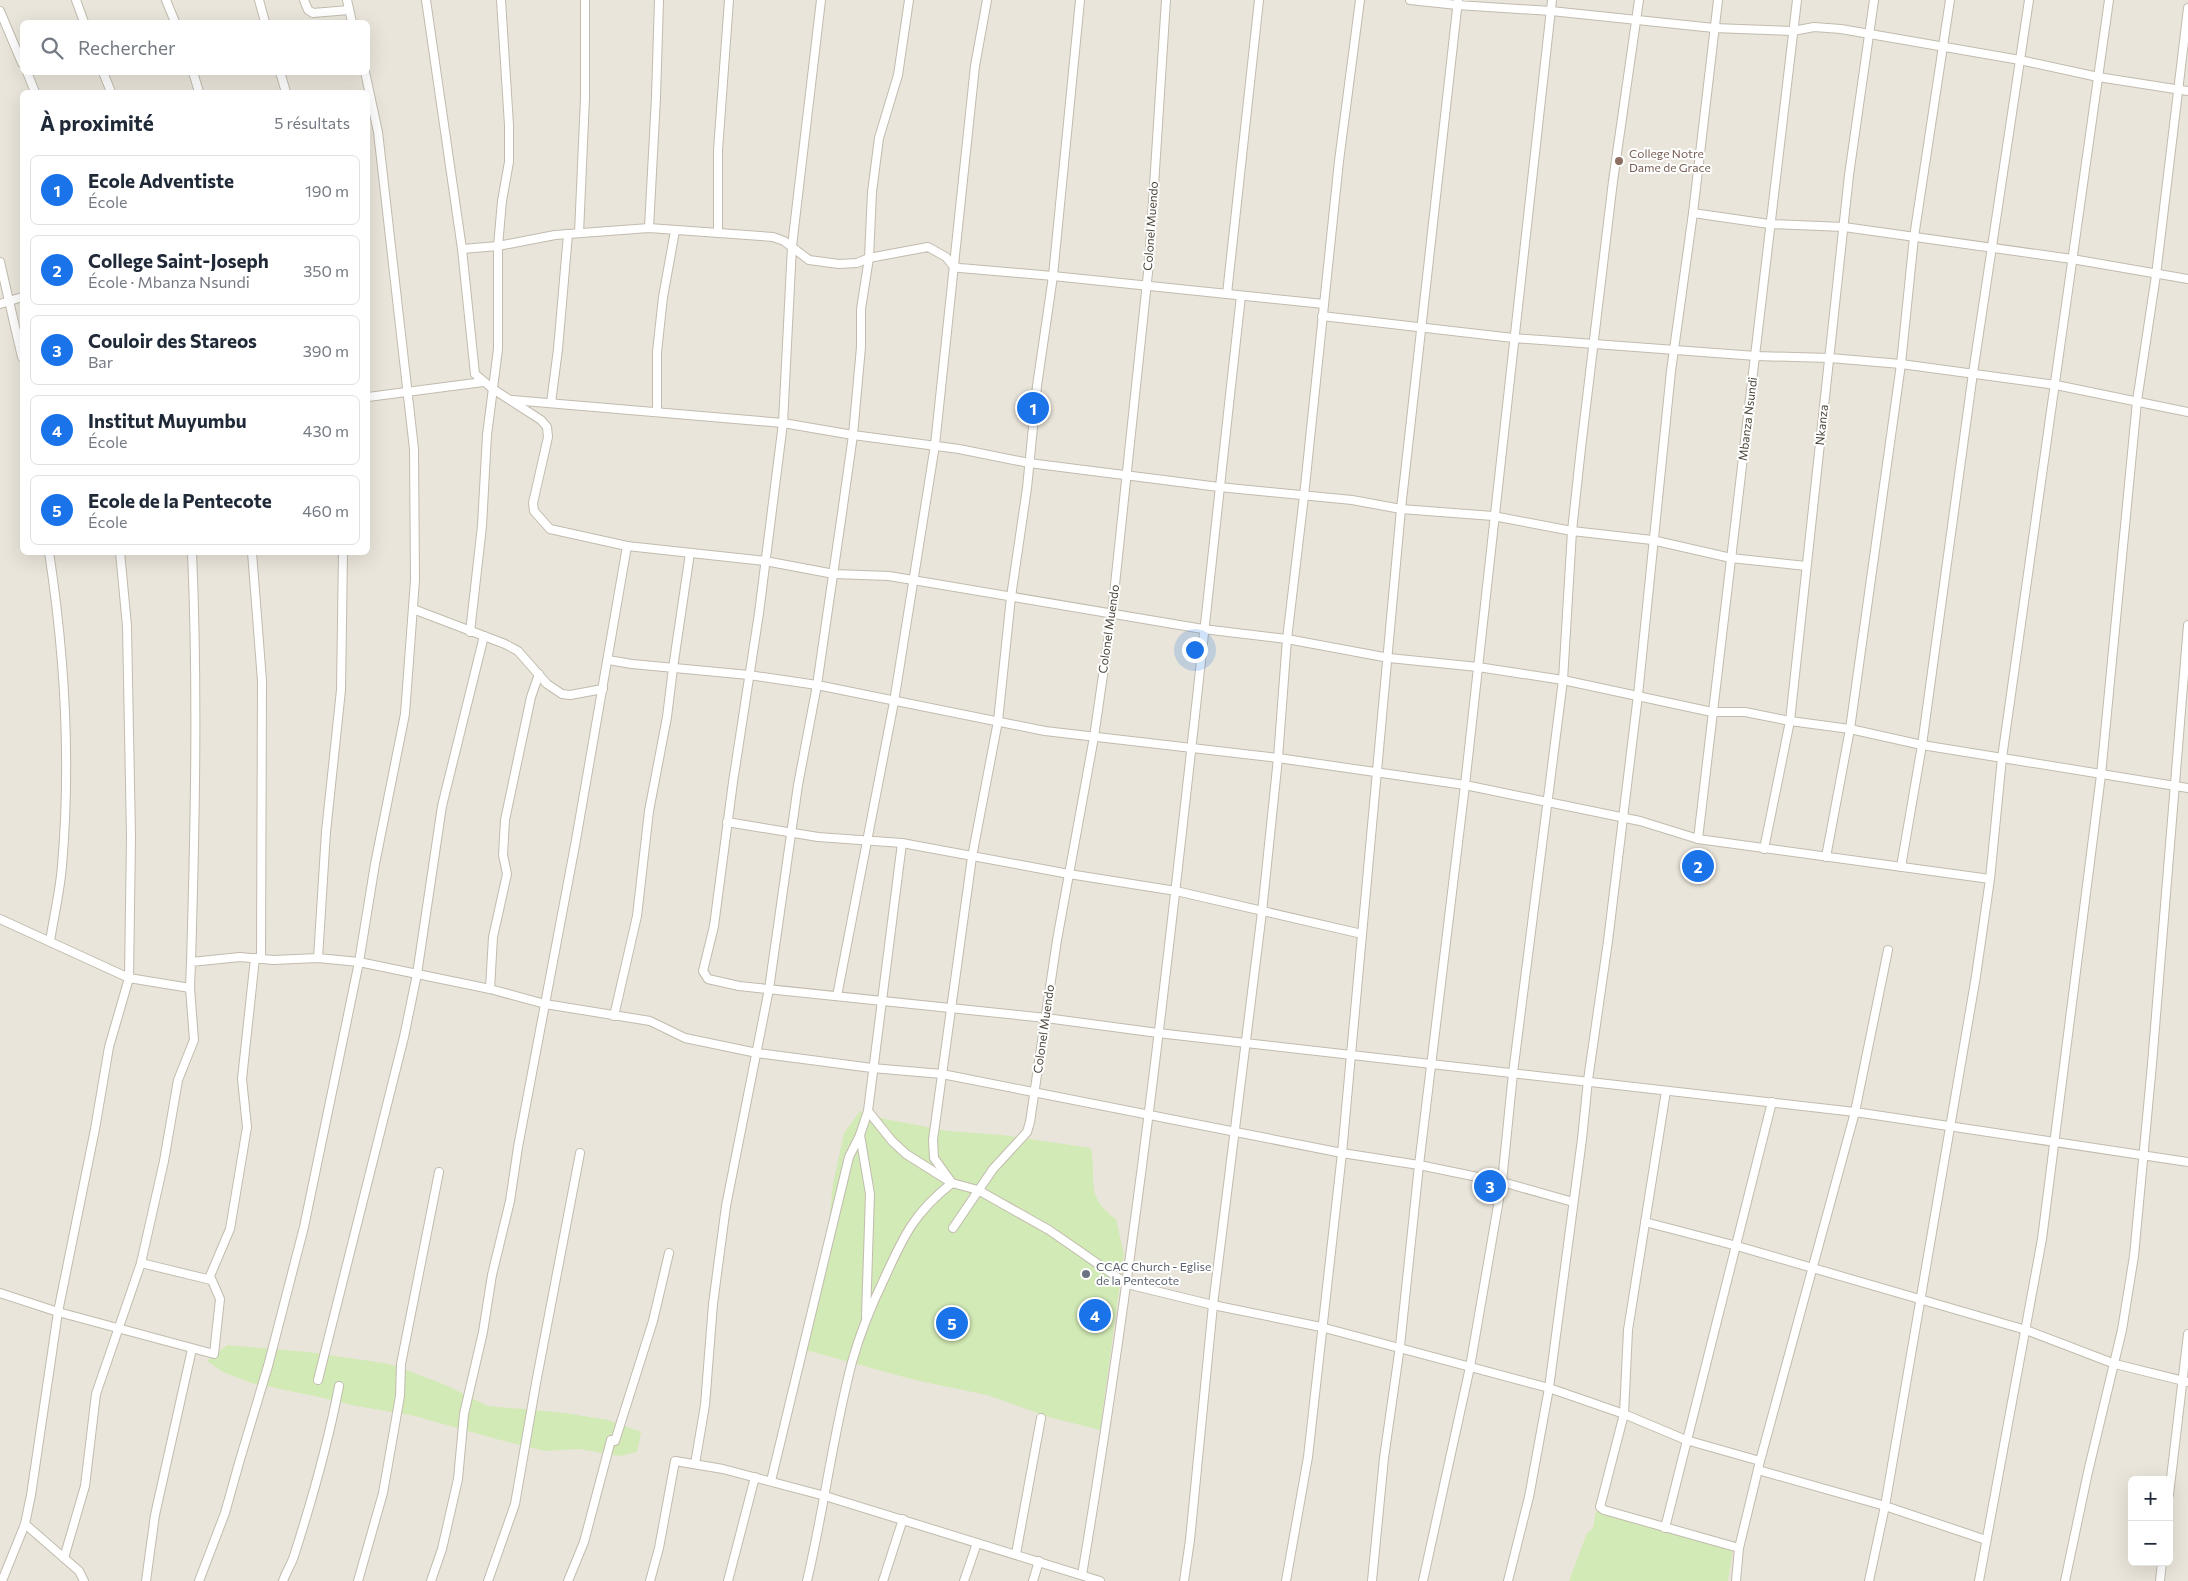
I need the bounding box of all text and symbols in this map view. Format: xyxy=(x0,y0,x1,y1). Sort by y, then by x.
search box xyxy=(20,20,370,75)
icon: search xyxy=(38,34,66,62)
text: Rechercher xyxy=(78,36,176,59)
text: À proximité xyxy=(40,110,154,135)
text: 5 résultats xyxy=(274,113,350,132)
place label: College Notre Dame de Grace xyxy=(1629,146,1711,174)
marker: College Notre Dame de Grace xyxy=(1613,155,1625,167)
text: Ecole Adventiste xyxy=(88,169,234,192)
text: 1 xyxy=(53,181,61,200)
text: 190 m xyxy=(305,181,349,200)
street label: Colonel Muendo xyxy=(1140,181,1160,271)
text: École xyxy=(88,192,127,211)
text: College Saint-Joseph xyxy=(88,249,269,272)
text: 2 xyxy=(52,261,62,280)
text: 350 m xyxy=(303,261,349,280)
text: École · Mbanza Nsundi xyxy=(88,272,250,291)
text: Couloir des Stareos xyxy=(88,329,257,352)
text: 3 xyxy=(52,341,62,360)
text: 390 m xyxy=(303,341,349,360)
text: Bar xyxy=(88,352,113,371)
street label: Mbanza Nsundi xyxy=(1735,376,1759,462)
pin: 1 xyxy=(1017,389,1049,427)
street label: Nkanza xyxy=(1812,404,1830,446)
text: Institut Muyumbu xyxy=(88,409,247,432)
text: 4 xyxy=(52,421,62,440)
text: 430 m xyxy=(303,421,349,440)
text: École xyxy=(88,432,127,451)
text: Ecole de la Pentecote xyxy=(88,489,272,512)
text: 5 xyxy=(52,501,62,520)
text: 460 m xyxy=(302,501,349,520)
text: École xyxy=(88,512,127,531)
street label: Colonel Muendo xyxy=(1095,584,1121,674)
your location xyxy=(1182,637,1208,663)
pin: 2 xyxy=(1682,847,1714,885)
street label: Colonel Muendo xyxy=(1030,984,1056,1074)
pin: 3 xyxy=(1474,1167,1506,1205)
place label: CCAC Church - Eglise de la Pentecote xyxy=(1096,1259,1211,1287)
marker: CCAC Church - Eglise de la Pentecote xyxy=(1080,1268,1092,1280)
pin: 4 xyxy=(1079,1296,1111,1334)
pin: 5 xyxy=(936,1304,968,1342)
map controls xyxy=(2128,1476,2173,1566)
button: + xyxy=(2128,1476,2173,1521)
button: − xyxy=(2128,1521,2173,1566)

